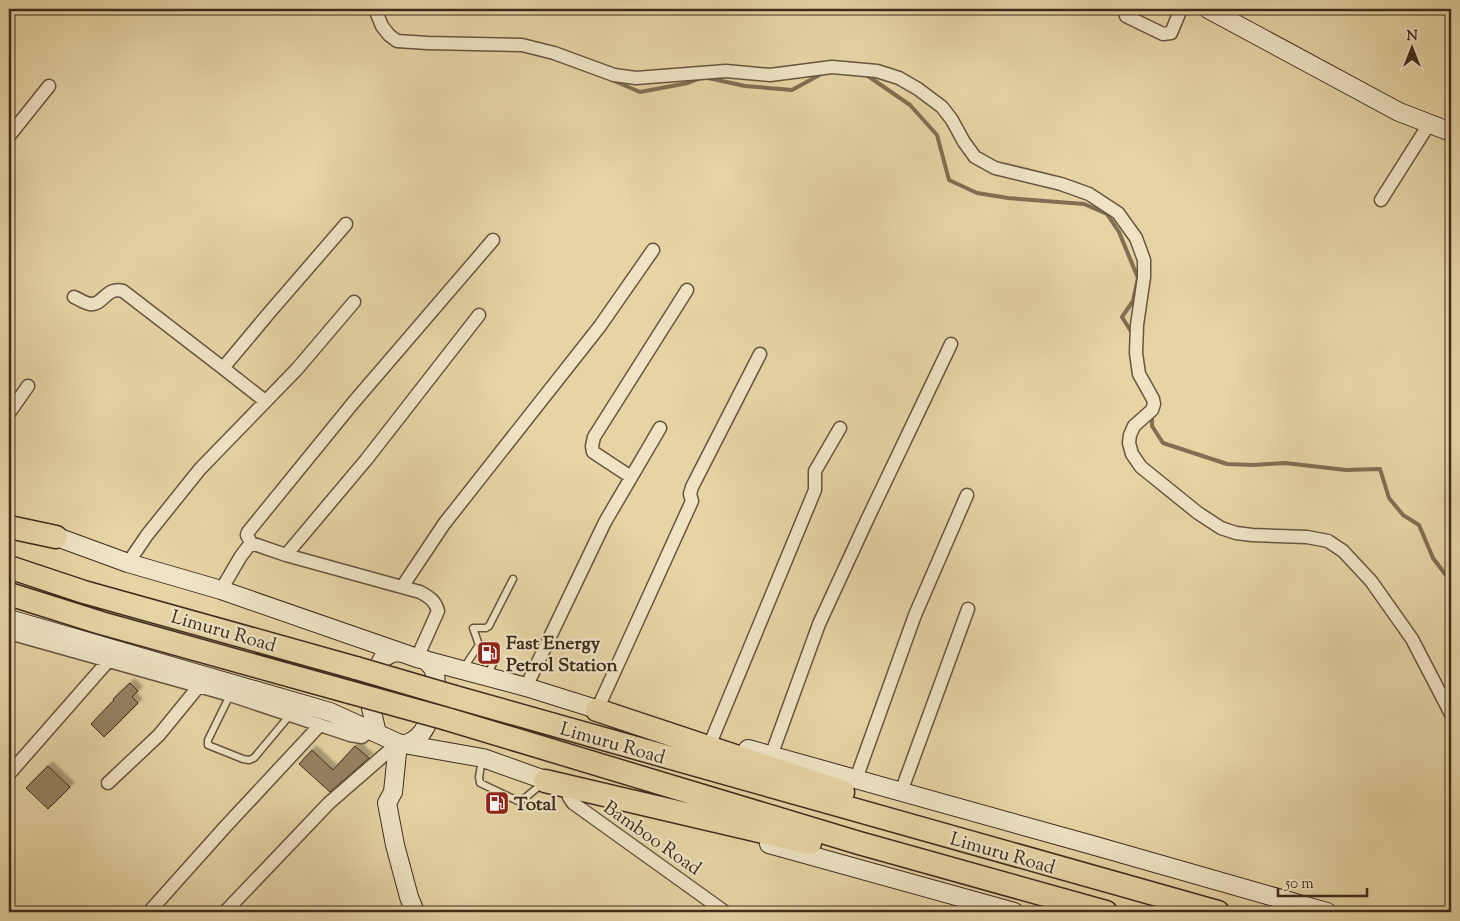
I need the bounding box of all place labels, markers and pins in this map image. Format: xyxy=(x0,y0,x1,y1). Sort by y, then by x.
place label: Fast Energy Petrol Station xyxy=(506,631,619,680)
fuel station icon: Fast Energy Petrol Station xyxy=(476,640,502,666)
fuel station icon: Total xyxy=(484,790,510,816)
place label: Total xyxy=(514,792,557,819)

